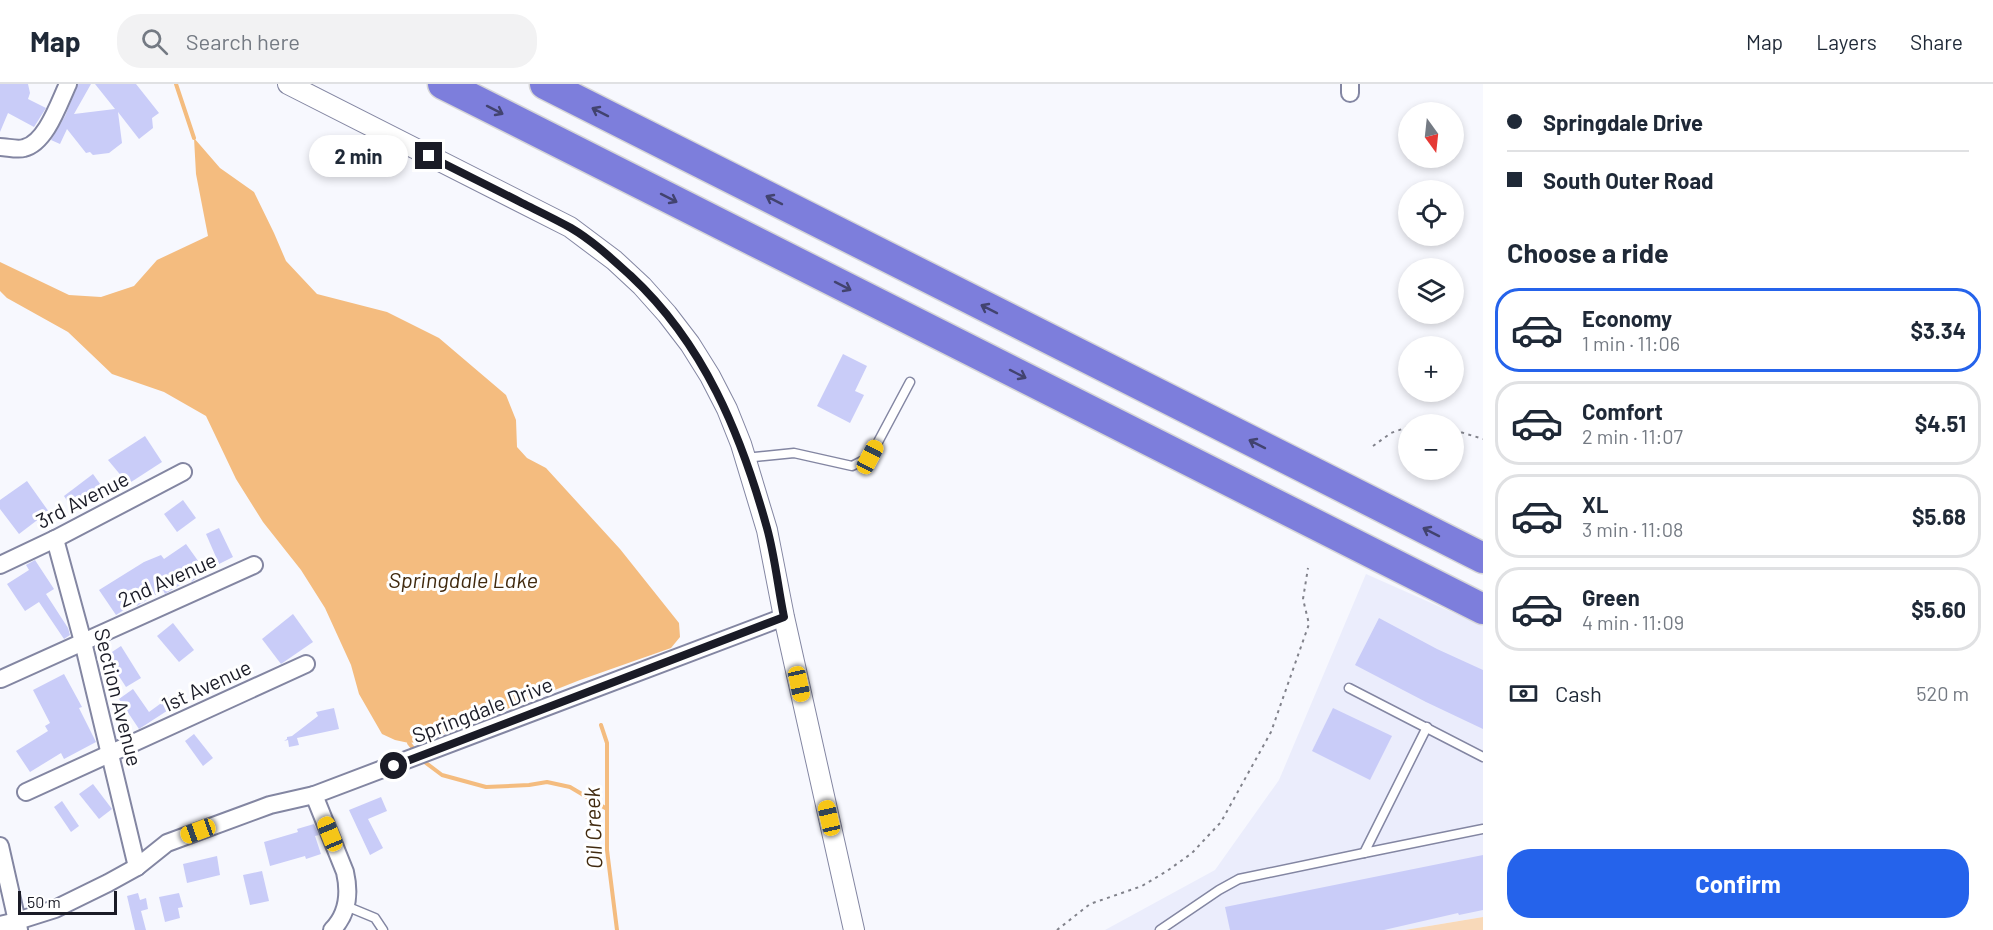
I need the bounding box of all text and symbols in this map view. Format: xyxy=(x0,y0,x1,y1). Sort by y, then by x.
search box xyxy=(117,14,537,68)
text: Map xyxy=(30,24,81,58)
icon: search xyxy=(138,25,171,58)
text: Search here xyxy=(186,28,300,54)
text: Map xyxy=(1746,29,1783,54)
text: Layers xyxy=(1816,29,1877,54)
text: Share xyxy=(1910,29,1963,54)
north arrow xyxy=(1398,102,1464,168)
map controls xyxy=(1398,102,1464,480)
one-way arrow xyxy=(486,105,504,117)
one-way arrow xyxy=(591,105,609,117)
text: Springdale Drive xyxy=(1543,109,1703,135)
callout: 2 min xyxy=(309,135,408,177)
route end xyxy=(415,142,442,169)
text: 2 min xyxy=(335,144,382,168)
text: South Outer Road xyxy=(1543,167,1714,193)
button: locate xyxy=(1398,180,1464,246)
one-way arrow xyxy=(660,193,678,204)
one-way arrow xyxy=(765,193,783,205)
text: Choose a ride xyxy=(1507,236,1669,268)
button: layers xyxy=(1398,258,1464,324)
one-way arrow xyxy=(834,281,852,292)
one-way arrow xyxy=(980,302,998,314)
icon: car xyxy=(1510,303,1564,357)
text: Economy xyxy=(1582,305,1672,331)
text: $3.34 xyxy=(1910,317,1966,343)
text: 1 min · 11:06 xyxy=(1582,331,1680,355)
button: + xyxy=(1398,336,1464,402)
one-way arrow xyxy=(1008,369,1026,380)
icon: car xyxy=(1510,396,1564,450)
text: Comfort xyxy=(1582,398,1663,424)
text: $4.51 xyxy=(1915,410,1966,436)
button: − xyxy=(1398,414,1464,480)
text: 2 min · 11:07 xyxy=(1582,424,1683,448)
car xyxy=(854,437,886,477)
one-way arrow xyxy=(1248,438,1266,449)
street label: 3rd Avenue xyxy=(31,465,133,533)
icon: car xyxy=(1510,489,1564,543)
text: XL xyxy=(1582,491,1608,517)
text: $5.68 xyxy=(1912,503,1966,529)
text: 3 min · 11:08 xyxy=(1582,517,1683,541)
one-way arrow xyxy=(1422,526,1440,537)
street label: 2nd Avenue xyxy=(114,546,220,612)
water label: Springdale Lake xyxy=(388,566,538,592)
icon: car xyxy=(1510,582,1564,636)
text: Green xyxy=(1582,584,1640,610)
text: $5.60 xyxy=(1911,596,1966,622)
text: 4 min · 11:09 xyxy=(1582,610,1684,634)
street label: Section Avenue xyxy=(90,626,148,768)
street label: 1st Avenue xyxy=(157,653,255,717)
car xyxy=(786,665,812,703)
street label: Springdale Drive xyxy=(408,671,556,747)
icon: cash xyxy=(1507,677,1540,710)
text: Cash xyxy=(1555,680,1602,706)
text: 520 m xyxy=(1916,681,1969,705)
route start xyxy=(380,752,407,779)
water label: Oil Creek xyxy=(578,786,606,869)
car xyxy=(816,798,842,838)
car xyxy=(315,814,345,854)
car xyxy=(178,816,218,846)
button: Confirm xyxy=(1507,849,1969,918)
scale bar xyxy=(18,888,117,916)
text: 50 m xyxy=(27,892,61,911)

